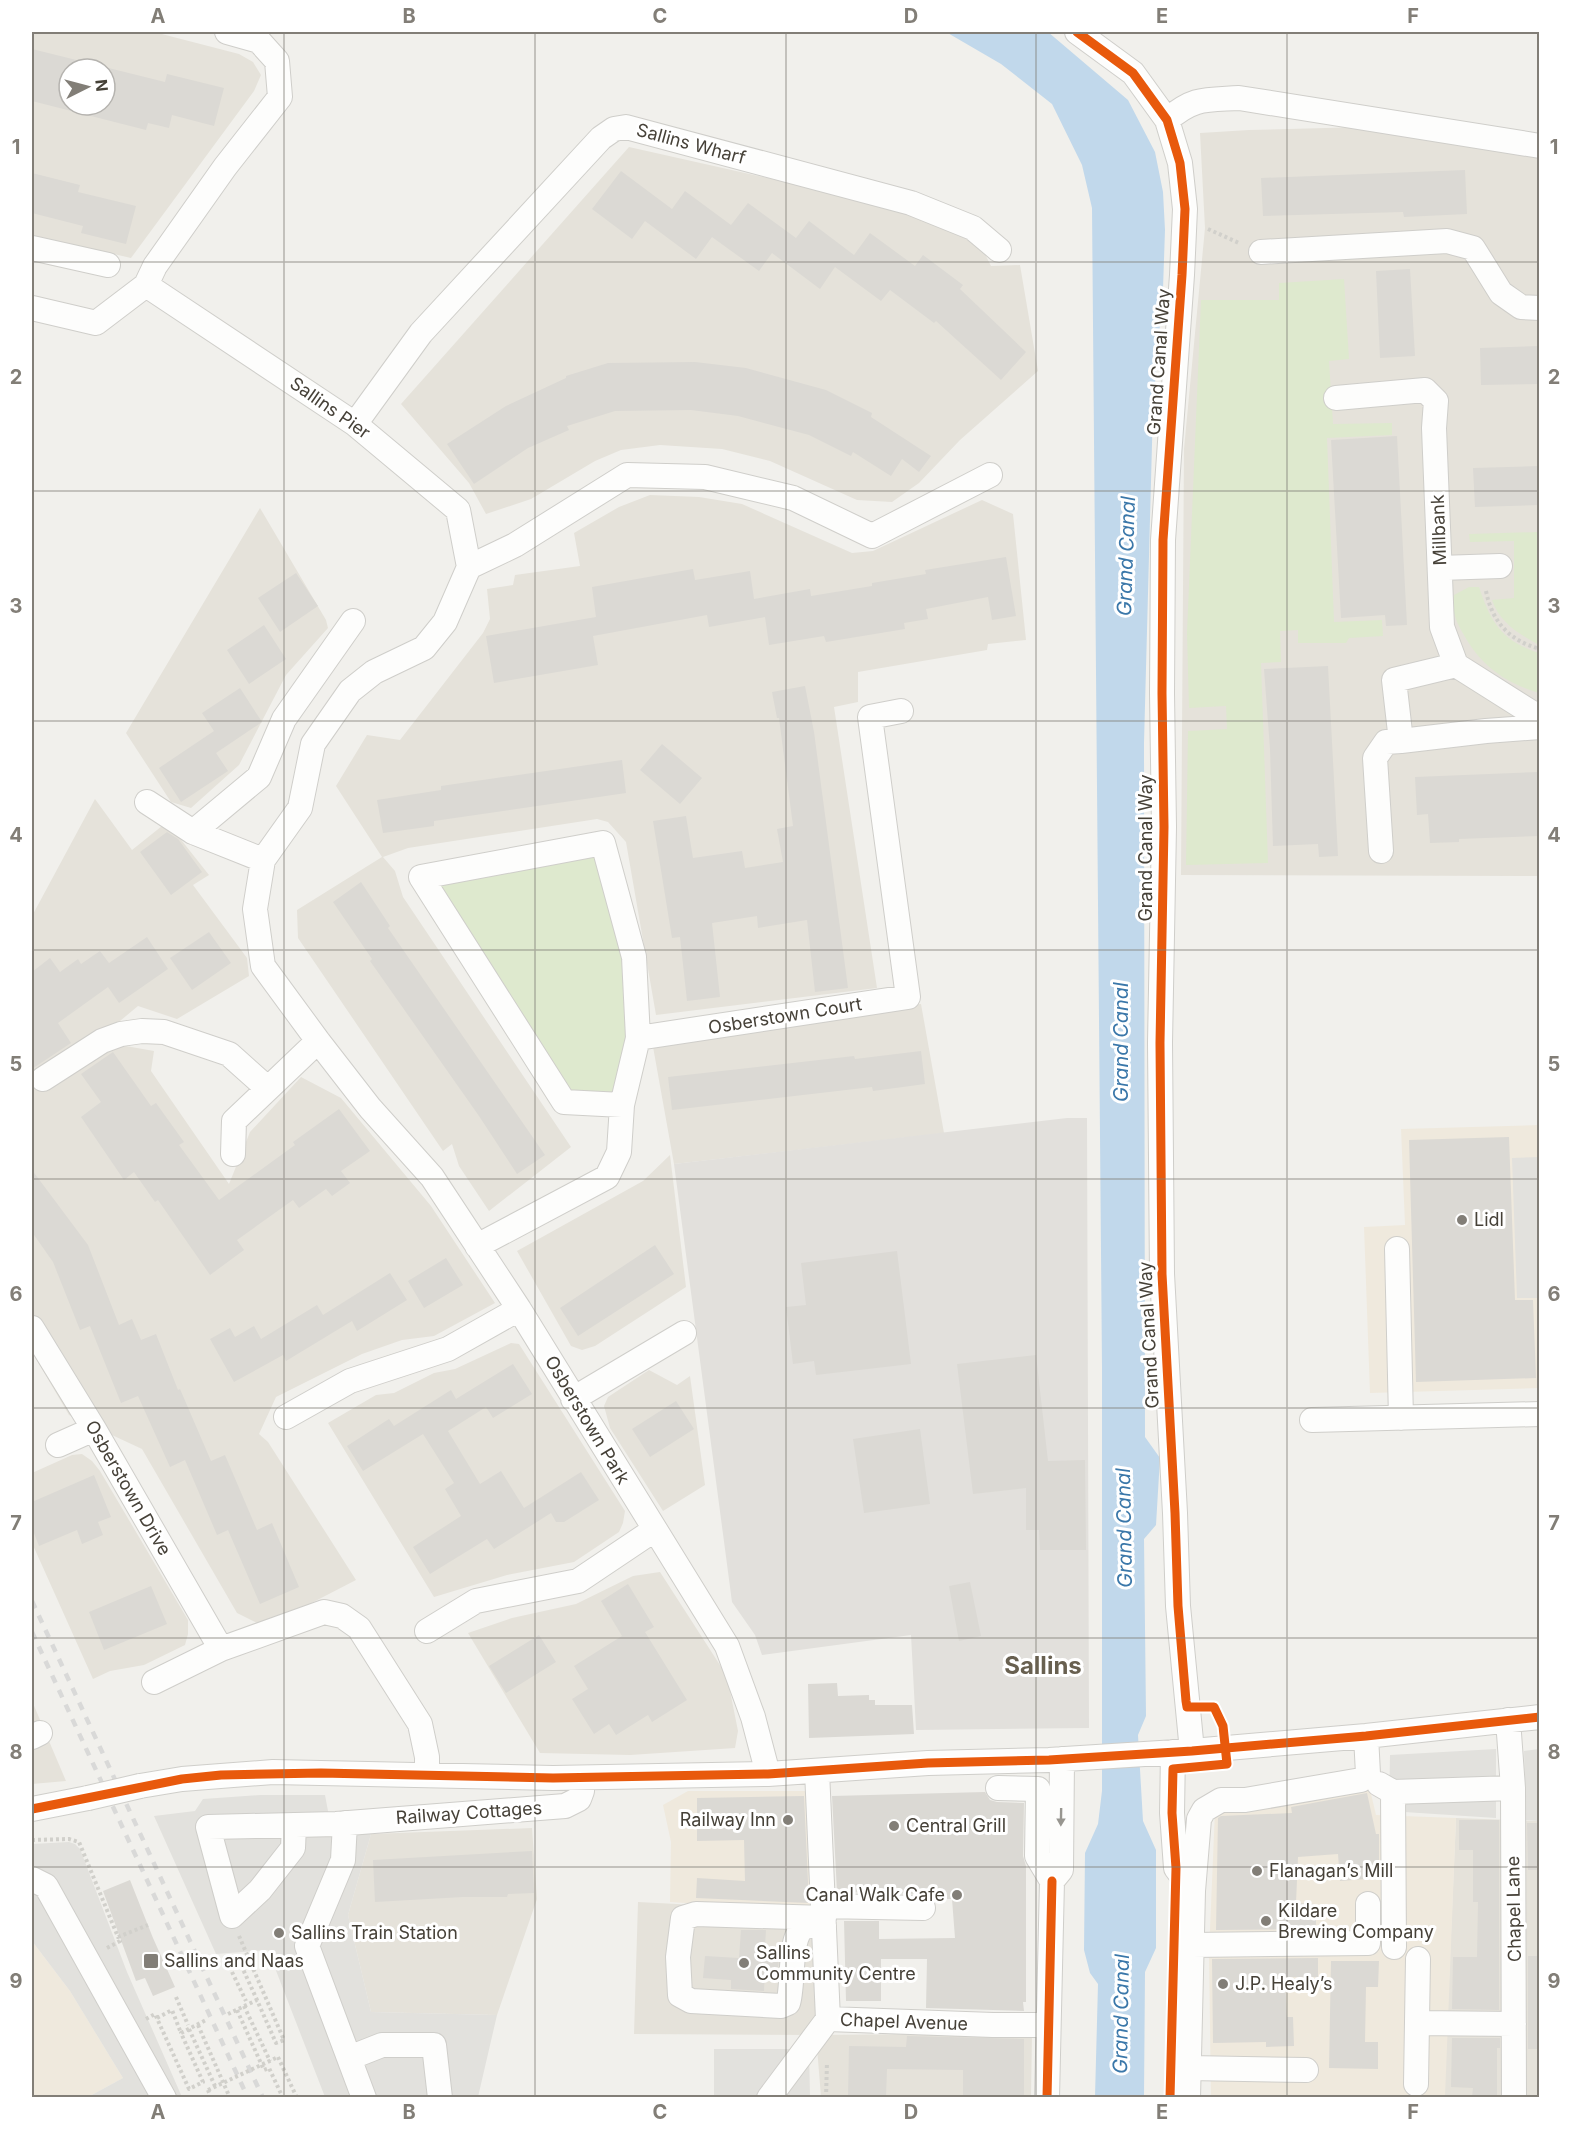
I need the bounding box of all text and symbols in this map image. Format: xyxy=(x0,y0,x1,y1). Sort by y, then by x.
text: A xyxy=(151,4,166,28)
text: B xyxy=(402,4,416,28)
text: C xyxy=(653,4,667,28)
text: D xyxy=(904,4,918,28)
text: E xyxy=(1156,4,1168,28)
text: F xyxy=(1407,4,1419,28)
north arrow xyxy=(57,57,117,117)
text: N xyxy=(91,78,113,93)
street label: Sallins Wharf xyxy=(634,119,748,168)
text: 1 xyxy=(12,135,20,159)
text: 1 xyxy=(1550,135,1558,159)
street label: Grand Canal Way xyxy=(1143,288,1174,436)
text: 2 xyxy=(10,365,22,389)
text: 2 xyxy=(1548,365,1560,389)
street label: Sallins Pier xyxy=(286,372,375,443)
street label: Millbank xyxy=(1427,494,1450,566)
water label: Grand Canal xyxy=(1112,496,1140,616)
text: 3 xyxy=(10,594,22,618)
text: 3 xyxy=(1548,594,1560,618)
street label: Grand Canal Way xyxy=(1135,774,1156,922)
text: 4 xyxy=(9,823,23,847)
text: 4 xyxy=(1547,823,1561,847)
water label: Grand Canal xyxy=(1109,982,1133,1102)
street label: Osberstown Court xyxy=(707,993,863,1038)
text: 5 xyxy=(10,1052,22,1076)
text: 5 xyxy=(1548,1052,1560,1076)
place label: Lidl xyxy=(1474,1209,1504,1230)
marker: Lidl xyxy=(1455,1213,1469,1227)
street label: Grand Canal Way xyxy=(1134,1261,1163,1409)
text: 6 xyxy=(10,1282,23,1306)
text: 6 xyxy=(1548,1282,1561,1306)
street label: Osberstown Park xyxy=(541,1352,634,1488)
street label: Osberstown Drive xyxy=(81,1417,176,1559)
water label: Grand Canal xyxy=(1111,1468,1137,1588)
text: 7 xyxy=(10,1511,22,1535)
text: 7 xyxy=(1548,1511,1560,1535)
district label: Sallins xyxy=(1004,1651,1082,1680)
text: 8 xyxy=(9,1740,23,1764)
text: 8 xyxy=(1547,1740,1561,1764)
street label: Railway Cottages xyxy=(395,1797,543,1828)
one-way arrow xyxy=(1056,1808,1066,1827)
place label: Railway Inn xyxy=(680,1809,776,1830)
marker: Railway Inn xyxy=(781,1813,795,1827)
place label: Central Grill xyxy=(906,1815,1006,1836)
marker: Central Grill xyxy=(887,1819,901,1833)
street label: Chapel Lane xyxy=(1502,1856,1525,1962)
place label: Flanagan’s Mill xyxy=(1269,1860,1393,1881)
marker: Flanagan’s Mill xyxy=(1250,1864,1264,1878)
place label: Canal Walk Cafe xyxy=(805,1884,945,1905)
marker: Canal Walk Cafe xyxy=(950,1888,964,1902)
place label: Kildare Brewing Company xyxy=(1278,1900,1434,1942)
marker: Kildare Brewing Company xyxy=(1259,1914,1273,1928)
place label: Sallins Train Station xyxy=(291,1922,458,1943)
marker: Sallins Train Station xyxy=(272,1926,286,1940)
place label: Sallins Community Centre xyxy=(756,1942,916,1984)
place label: Sallins and Naas xyxy=(164,1950,304,1971)
marker: Sallins and Naas xyxy=(142,1952,160,1970)
water label: Grand Canal xyxy=(1108,1954,1134,2074)
marker: Sallins Community Centre xyxy=(737,1956,751,1970)
text: 9 xyxy=(10,1969,23,1993)
text: 9 xyxy=(1548,1969,1561,1993)
place label: J.P. Healy’s xyxy=(1235,1973,1333,1994)
marker: J.P. Healy’s xyxy=(1216,1977,1230,1991)
street label: Chapel Avenue xyxy=(840,2009,968,2034)
text: A xyxy=(151,2100,166,2124)
text: B xyxy=(402,2100,416,2124)
text: C xyxy=(653,2100,667,2124)
text: D xyxy=(904,2100,918,2124)
text: E xyxy=(1156,2100,1168,2124)
text: F xyxy=(1407,2100,1419,2124)

